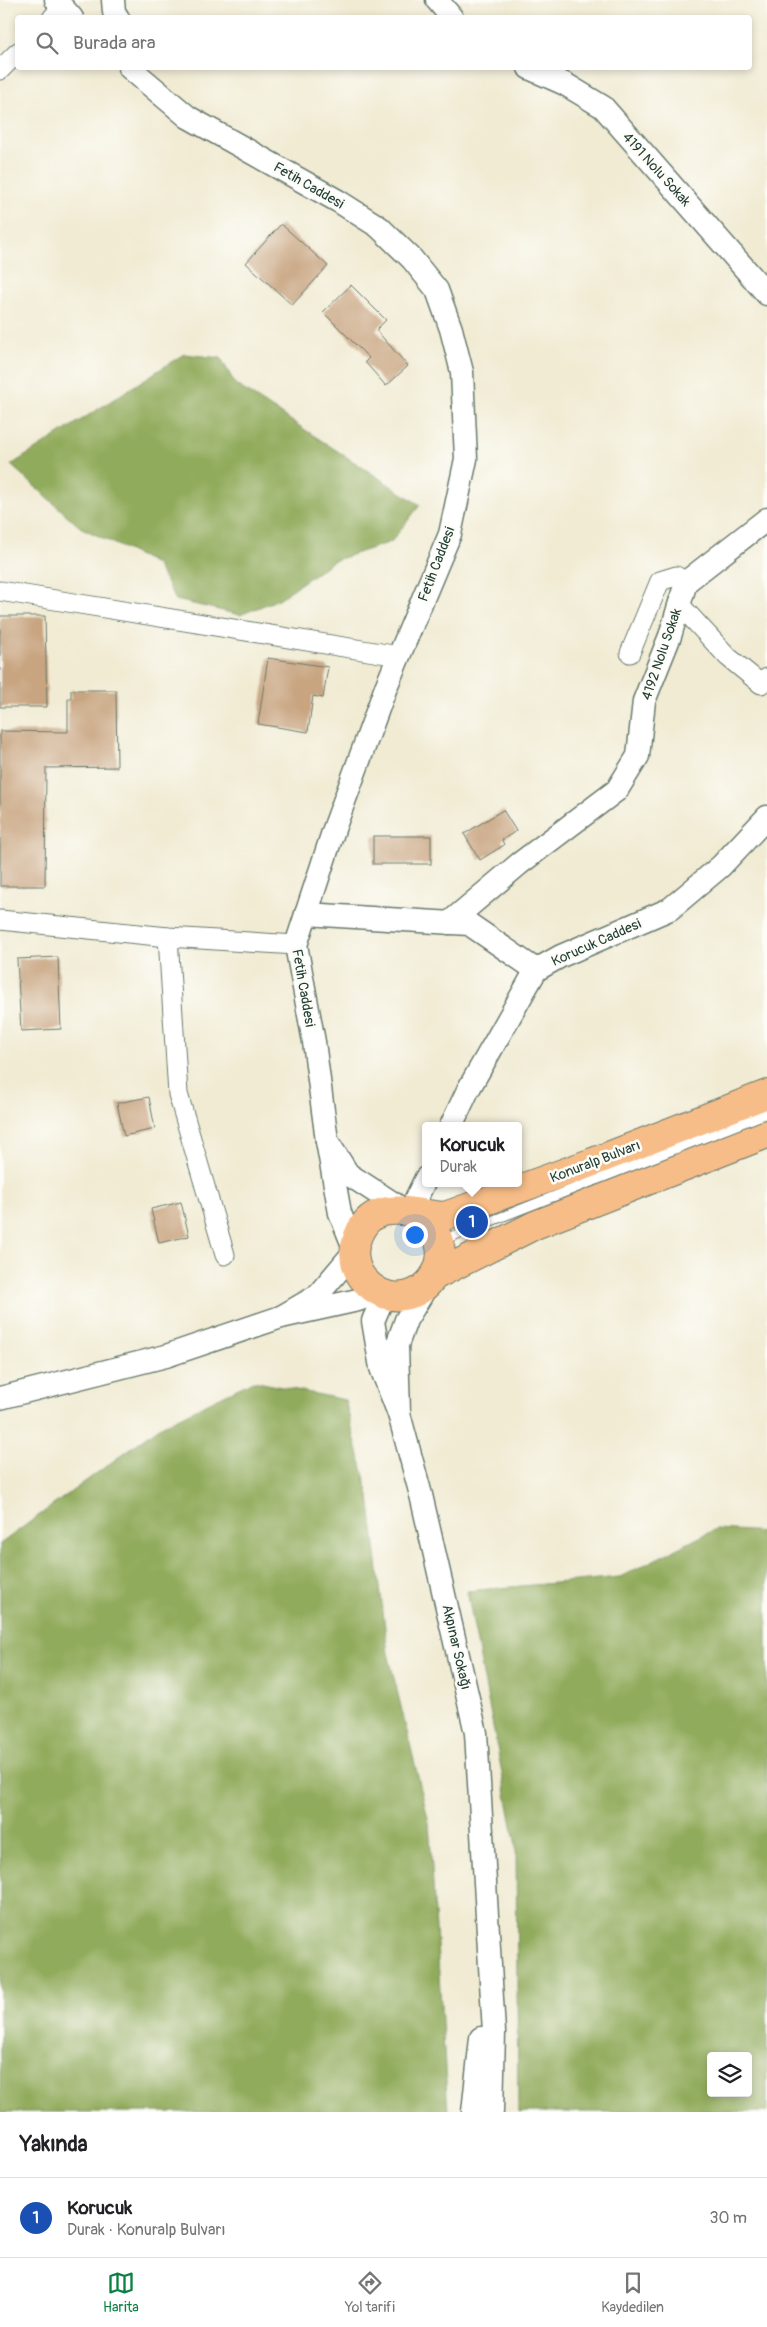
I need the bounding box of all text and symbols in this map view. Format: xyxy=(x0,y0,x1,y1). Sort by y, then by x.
search box xyxy=(15,15,752,70)
icon: search xyxy=(33,29,61,57)
text: Burada ara xyxy=(73,31,156,55)
street label: 4191 Nolu Sokak xyxy=(619,129,694,210)
street label: Fetih Caddesi xyxy=(270,158,347,212)
street label: Fetih Caddesi xyxy=(414,524,459,604)
street label: 4192 Nolu Sokak xyxy=(638,606,685,702)
street label: Korucuk Caddesi xyxy=(549,915,644,970)
street label: Fetih Caddesi xyxy=(288,948,319,1028)
popup xyxy=(422,1122,522,1187)
text: Korucuk xyxy=(439,1133,505,1157)
street label: Konuralp Bulvarı xyxy=(548,1136,643,1186)
text: Durak xyxy=(439,1157,477,1177)
pin: 1 xyxy=(456,1203,488,1241)
your location xyxy=(402,1222,428,1248)
street label: Akpınar Sokağı xyxy=(438,1603,475,1691)
map controls xyxy=(707,2052,752,2097)
button: layers xyxy=(707,2052,752,2097)
text: Yakında xyxy=(20,2131,87,2158)
text: Korucuk xyxy=(67,2196,132,2220)
text: 1 xyxy=(33,2208,39,2228)
text: 30 m xyxy=(709,2208,747,2228)
text: Durak · Konuralp Bulvarı xyxy=(67,2220,225,2240)
tab: Harita xyxy=(103,2269,139,2316)
tab: Yol tarifi xyxy=(345,2269,395,2316)
tab: Kaydedilen xyxy=(601,2269,664,2316)

